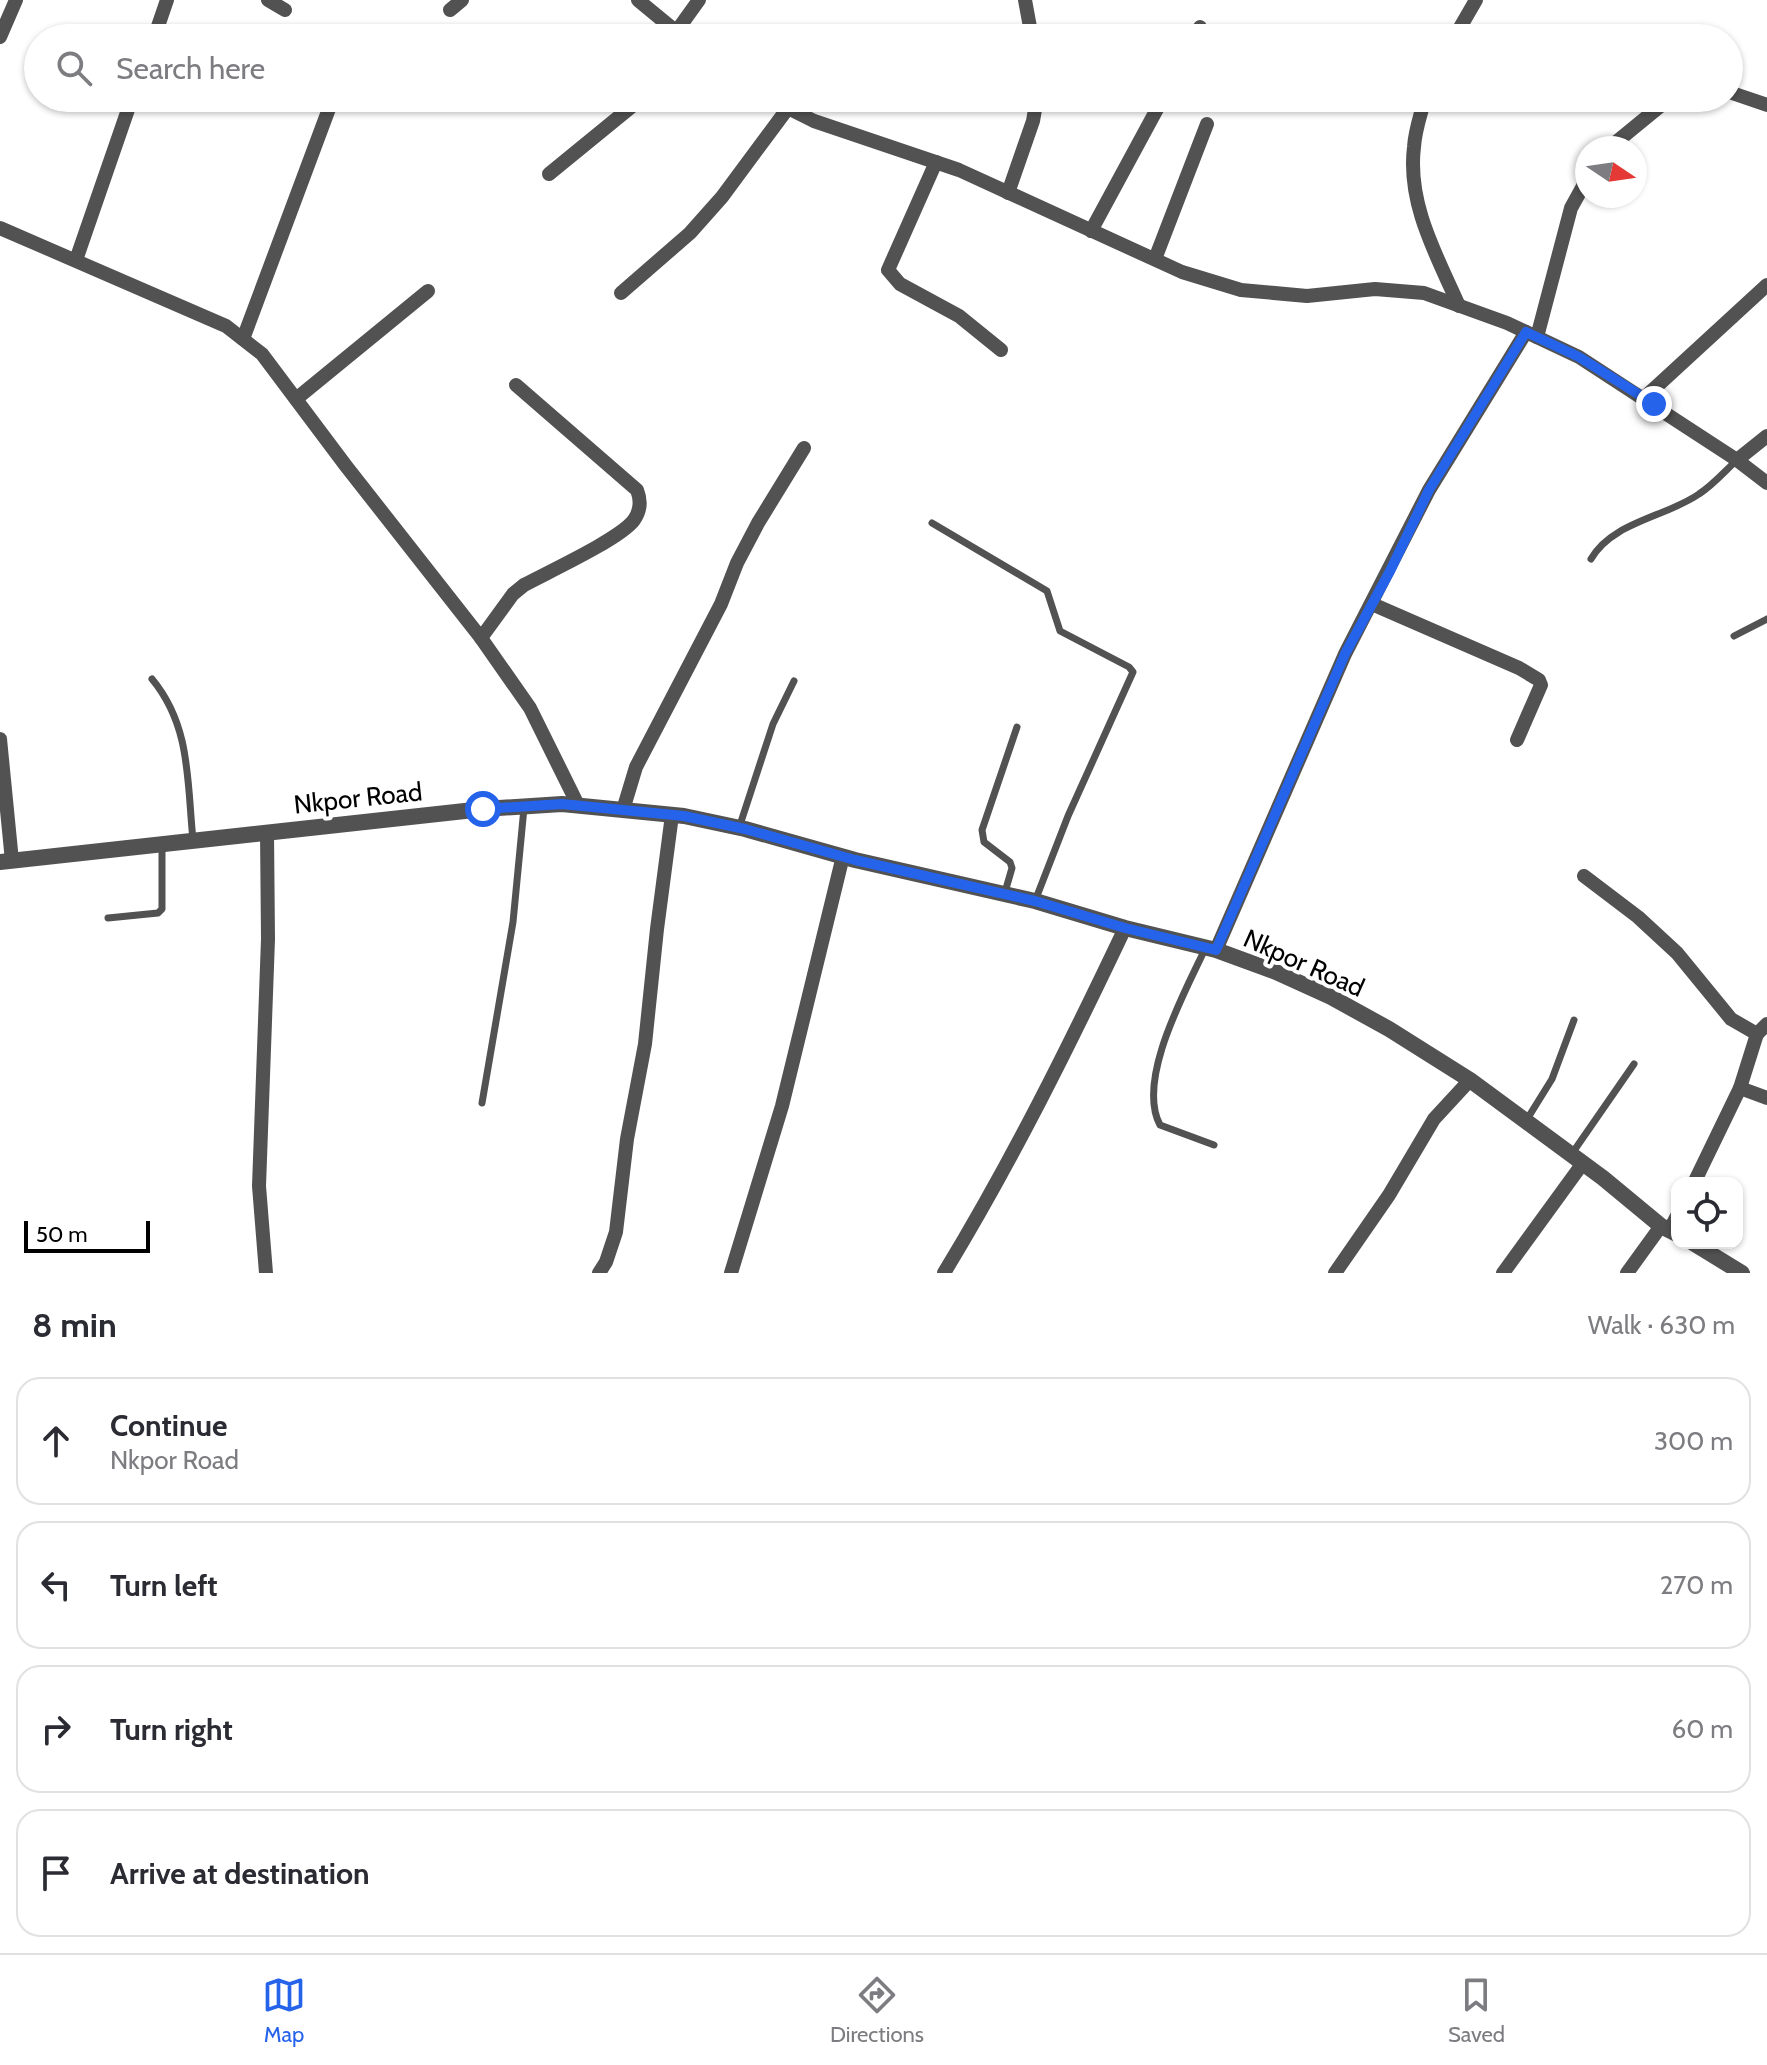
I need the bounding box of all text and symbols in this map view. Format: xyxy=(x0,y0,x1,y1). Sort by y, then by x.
search box xyxy=(24,24,1743,112)
icon: search xyxy=(52,46,96,90)
text: Search here xyxy=(116,50,265,87)
north arrow xyxy=(1575,136,1647,208)
route end xyxy=(1636,386,1672,422)
street label: Nkpor Road xyxy=(292,775,424,821)
route start xyxy=(465,791,501,827)
street label: Nkpor Road xyxy=(1239,922,1369,1004)
map controls xyxy=(1671,1177,1743,1249)
button: locate xyxy=(1671,1177,1743,1249)
scale bar xyxy=(24,1217,150,1253)
text: 50 m xyxy=(36,1221,88,1248)
text: 8 min xyxy=(32,1304,117,1346)
text: Walk · 630 m xyxy=(1588,1309,1735,1341)
text: Continue xyxy=(110,1407,227,1444)
icon: ahead xyxy=(34,1419,78,1463)
text: 300 m xyxy=(1654,1425,1733,1457)
text: Nkpor Road xyxy=(110,1444,239,1476)
icon: left xyxy=(34,1563,78,1607)
text: Turn left xyxy=(110,1567,218,1604)
text: 270 m xyxy=(1660,1569,1733,1601)
icon: right xyxy=(34,1707,78,1751)
text: Turn right xyxy=(110,1711,233,1748)
text: 60 m xyxy=(1671,1713,1733,1745)
icon: arrive xyxy=(34,1851,78,1895)
text: Arrive at destination xyxy=(110,1855,370,1892)
tab: Map xyxy=(262,1973,306,2048)
tab: Directions xyxy=(830,1973,924,2048)
tab: Saved xyxy=(1448,1973,1505,2048)

